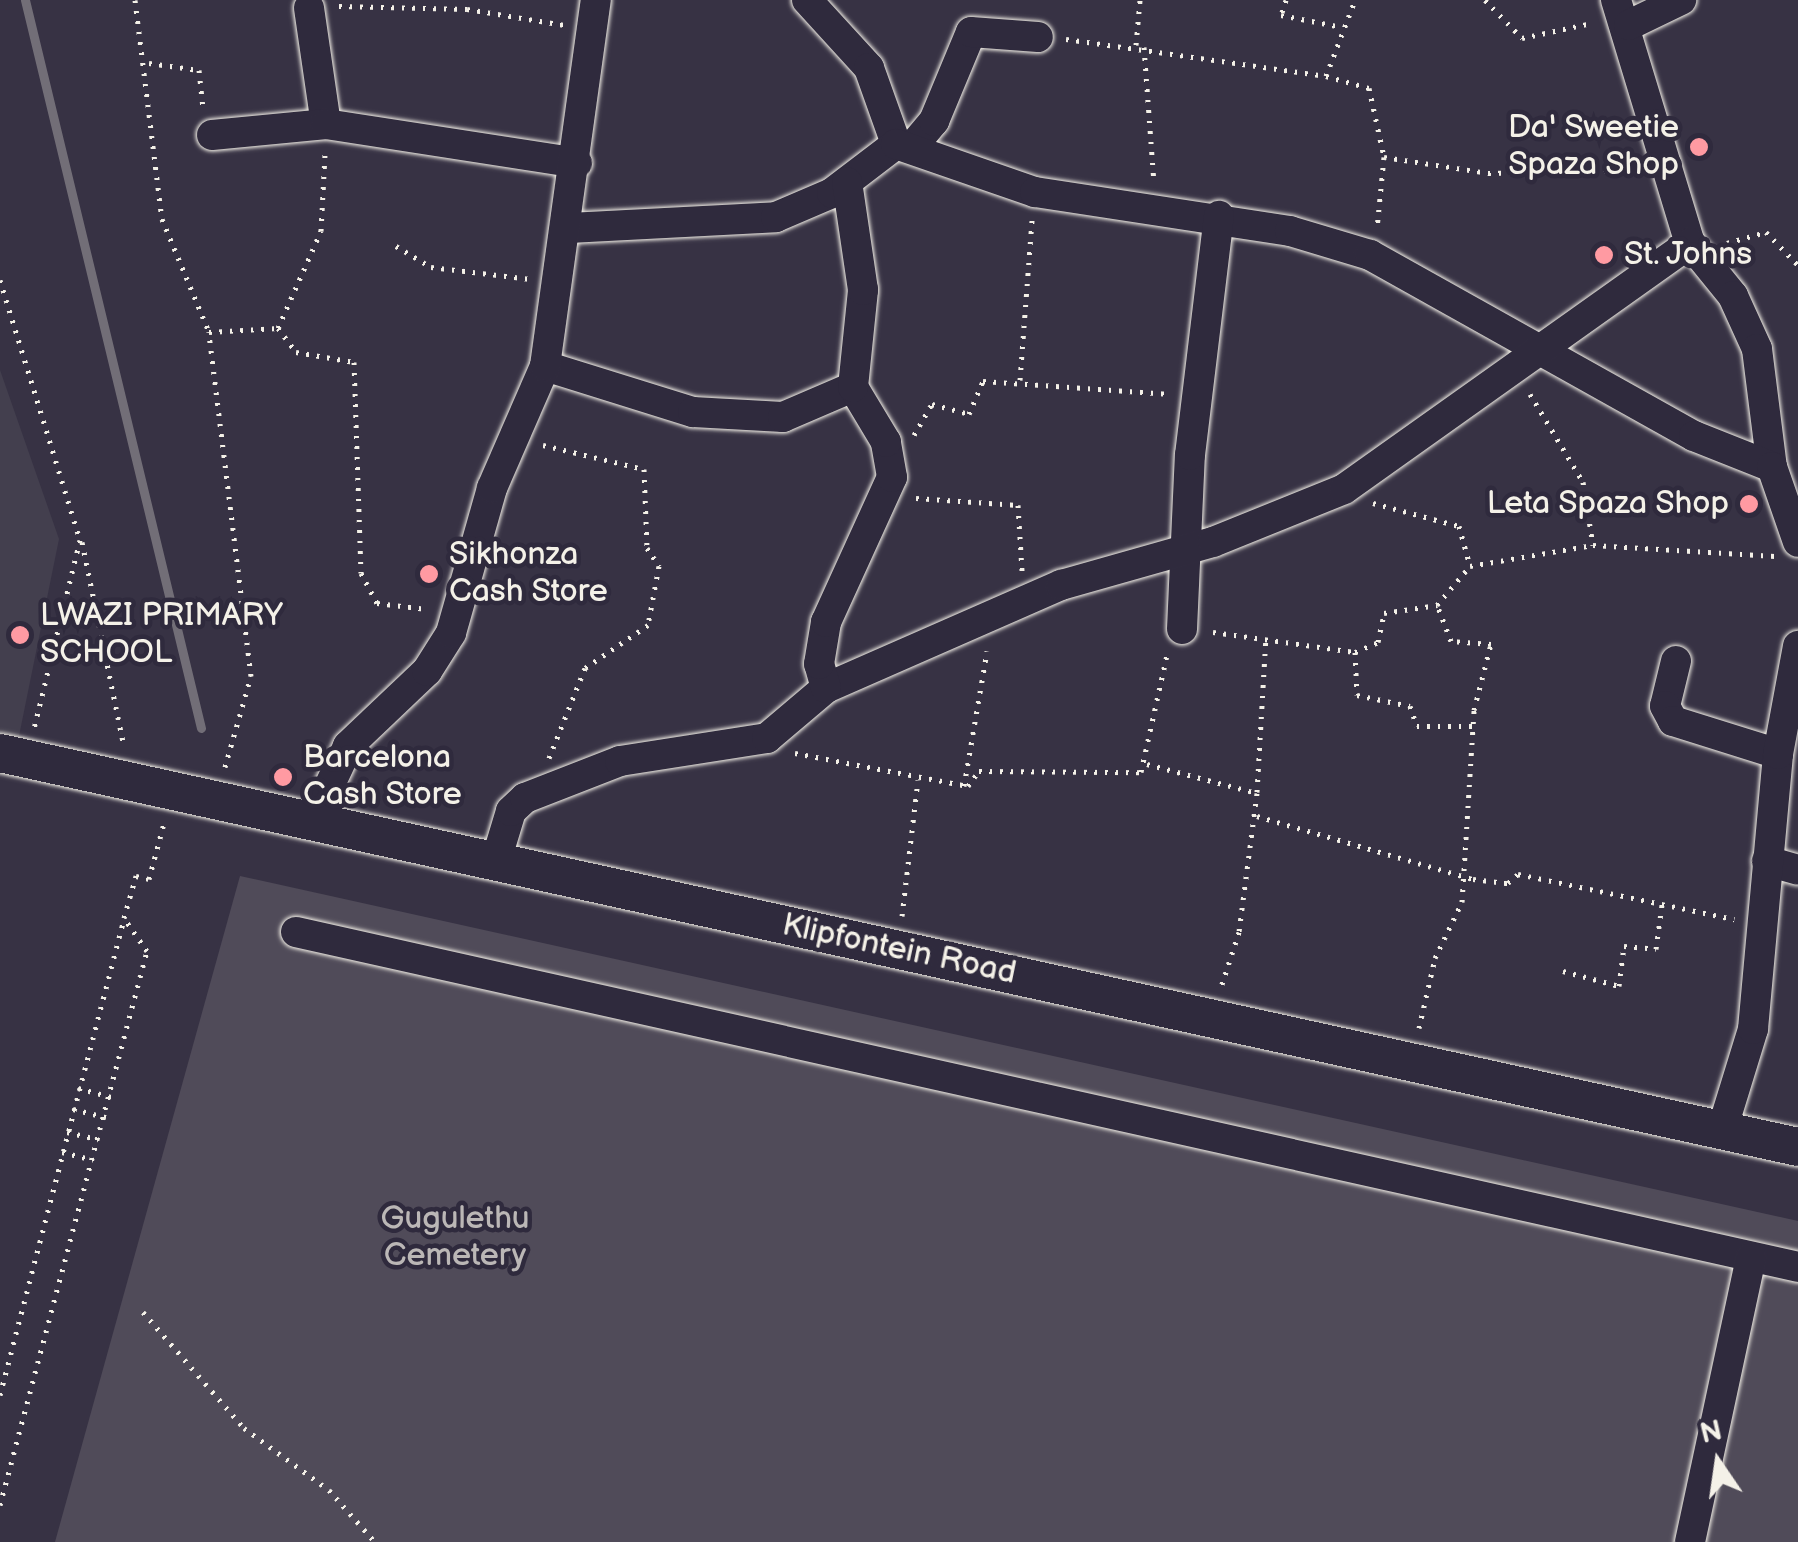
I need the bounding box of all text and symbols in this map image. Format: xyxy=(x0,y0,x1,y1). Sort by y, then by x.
place label: Da' Sweetie Spaza Shop xyxy=(1507,110,1679,185)
marker: Da' Sweetie Spaza Shop xyxy=(1688,136,1710,158)
place label: St. Johns xyxy=(1624,236,1754,274)
marker: St. Johns xyxy=(1593,244,1615,266)
place label: Leta Spaza Shop xyxy=(1485,485,1729,523)
marker: Leta Spaza Shop xyxy=(1738,493,1760,515)
place label: Sikhonza Cash Store xyxy=(449,537,608,612)
marker: Sikhonza Cash Store xyxy=(418,563,440,585)
place label: LWAZI PRIMARY SCHOOL xyxy=(40,598,283,673)
marker: LWAZI PRIMARY SCHOOL xyxy=(9,624,31,646)
place label: Barcelona Cash Store xyxy=(303,740,462,815)
marker: Barcelona Cash Store xyxy=(272,766,294,788)
street label: Klipfontein Road xyxy=(779,906,1019,994)
park label: Gugulethu Cemetery xyxy=(380,1201,530,1276)
north arrow xyxy=(1668,1412,1768,1512)
text: N xyxy=(1697,1414,1725,1451)

